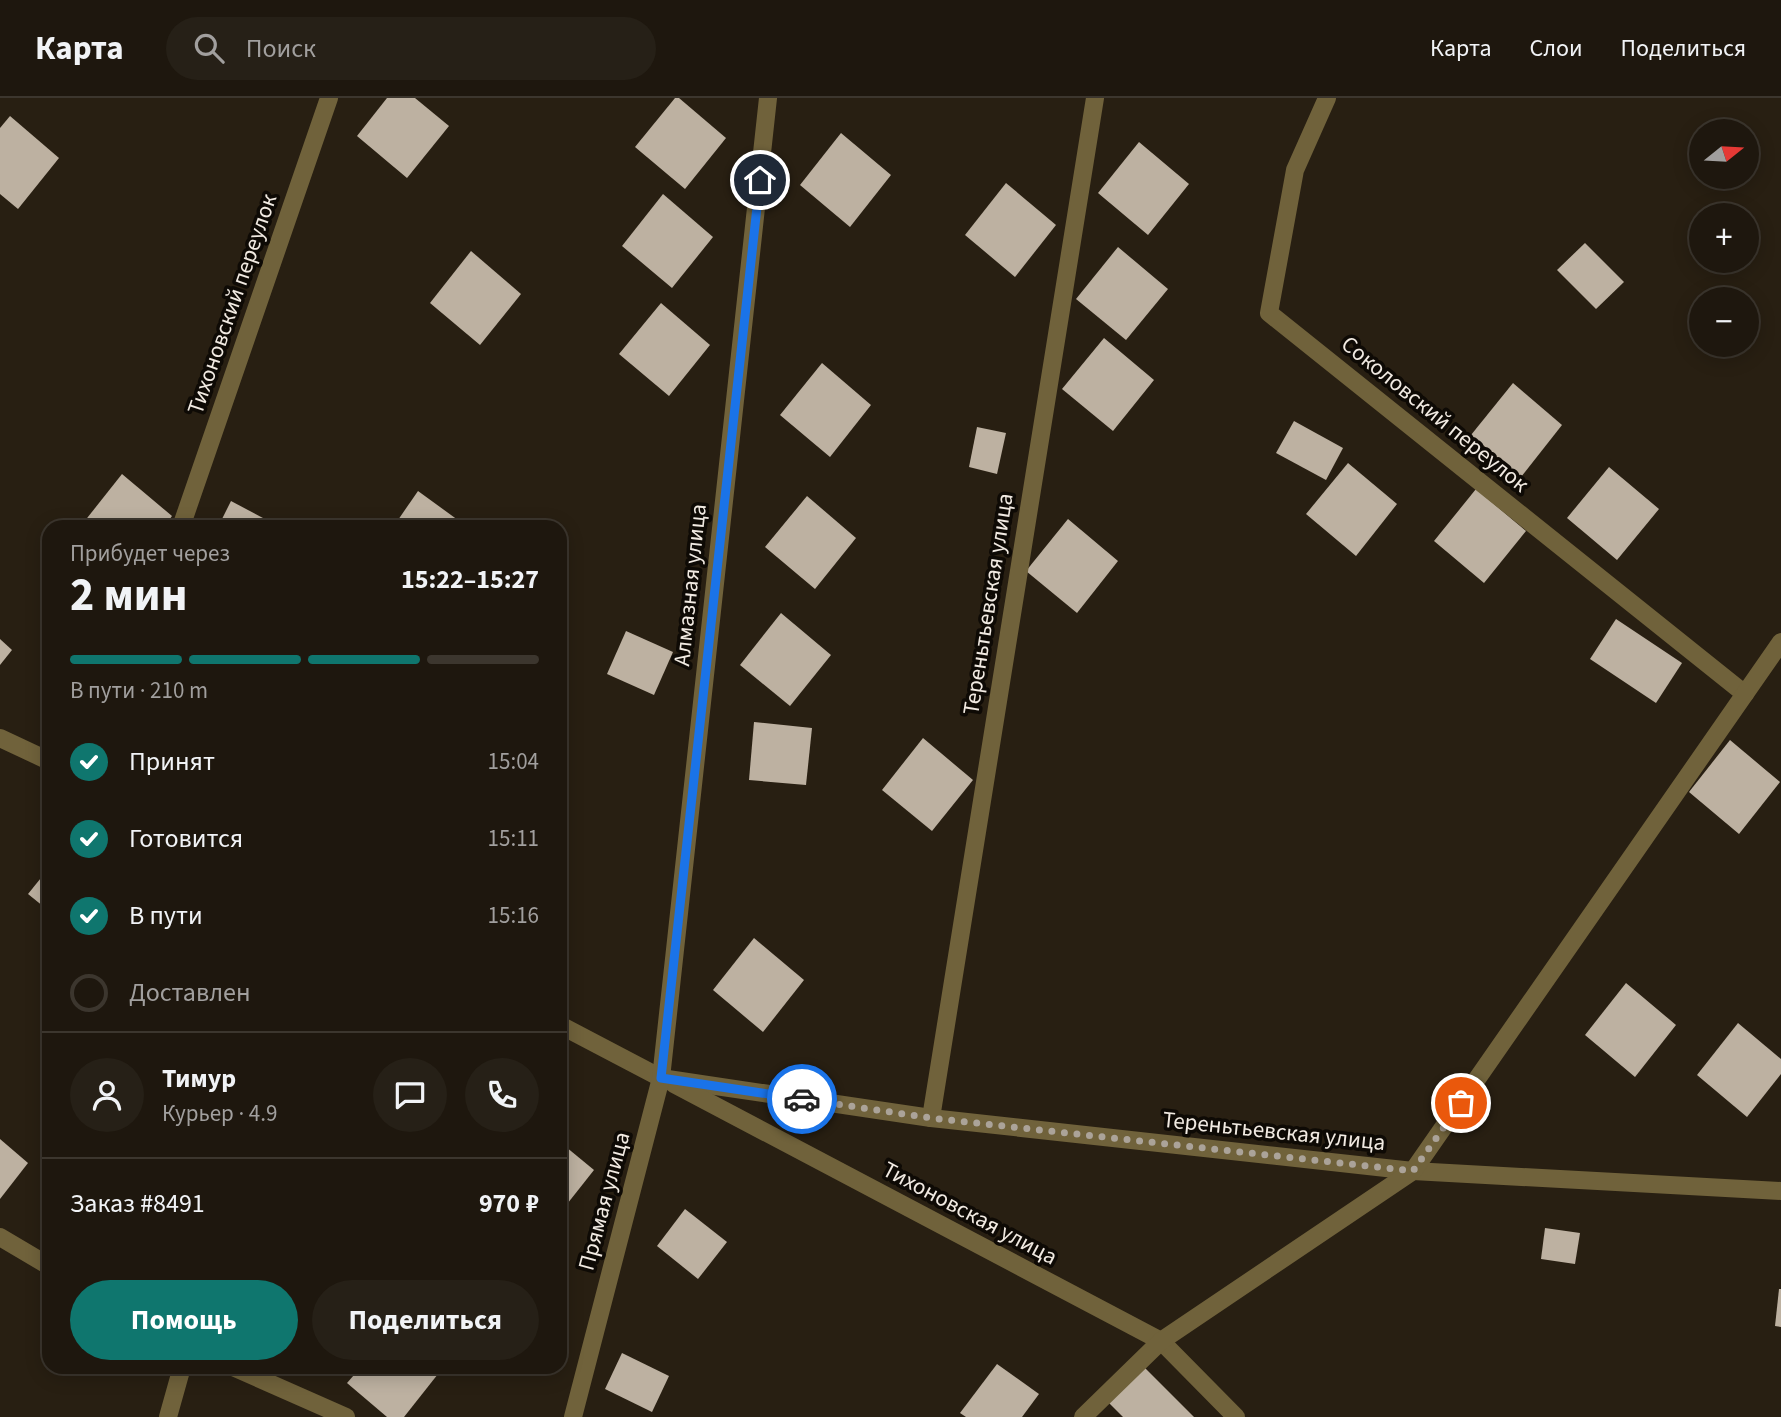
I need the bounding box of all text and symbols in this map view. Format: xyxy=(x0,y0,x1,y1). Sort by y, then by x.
search box xyxy=(166,17,656,80)
text: Карта xyxy=(35,25,124,72)
icon: search xyxy=(190,29,228,67)
text: Поиск xyxy=(246,30,316,67)
text: Карта xyxy=(1430,31,1492,66)
text: Слои xyxy=(1530,31,1583,66)
text: Поделиться xyxy=(1621,31,1746,66)
north arrow xyxy=(1689,119,1759,189)
map controls xyxy=(1689,119,1759,357)
pin xyxy=(730,150,790,210)
icon: home xyxy=(741,161,779,199)
street label: Тихоновский переулок xyxy=(179,189,285,419)
button: + xyxy=(1689,203,1759,273)
button: − xyxy=(1689,287,1759,357)
street label: Соколовский переулок xyxy=(1334,328,1536,501)
street label: Тереньтьевская улица xyxy=(954,491,1022,717)
street label: Алмазная улица xyxy=(665,502,715,668)
text: Прибудет через xyxy=(70,537,230,570)
text: 15:22–15:27 xyxy=(401,561,539,598)
text: 2 мин xyxy=(70,563,187,628)
text: В пути · 210 m xyxy=(70,674,208,707)
icon: check xyxy=(70,743,108,781)
text: Принят xyxy=(129,743,215,780)
text: 15:04 xyxy=(488,745,539,778)
icon: check xyxy=(70,820,108,858)
text: Готовится xyxy=(129,820,243,857)
text: 15:11 xyxy=(488,822,539,855)
icon: check xyxy=(70,897,108,935)
text: В пути xyxy=(129,897,203,934)
text: 15:16 xyxy=(488,899,539,932)
text: Доставлен xyxy=(129,974,251,1011)
button: person xyxy=(70,1058,144,1132)
button: chat xyxy=(373,1058,447,1132)
button: phone xyxy=(465,1058,539,1132)
text: Тимур xyxy=(162,1060,236,1097)
courier xyxy=(767,1064,837,1134)
pin xyxy=(1431,1073,1491,1133)
icon: car xyxy=(783,1080,821,1118)
icon: bag xyxy=(1442,1084,1480,1122)
text: Курьер · 4.9 xyxy=(162,1097,277,1130)
street label: Тереньтьевская улица xyxy=(1161,1103,1387,1159)
street label: Прямая улица xyxy=(570,1128,638,1274)
street label: Тихоновская улица xyxy=(877,1153,1063,1273)
text: Заказ #8491 xyxy=(70,1185,205,1222)
text: 970 ₽ xyxy=(479,1185,539,1222)
button: Помощь xyxy=(70,1280,298,1360)
button: Поделиться xyxy=(312,1280,539,1360)

